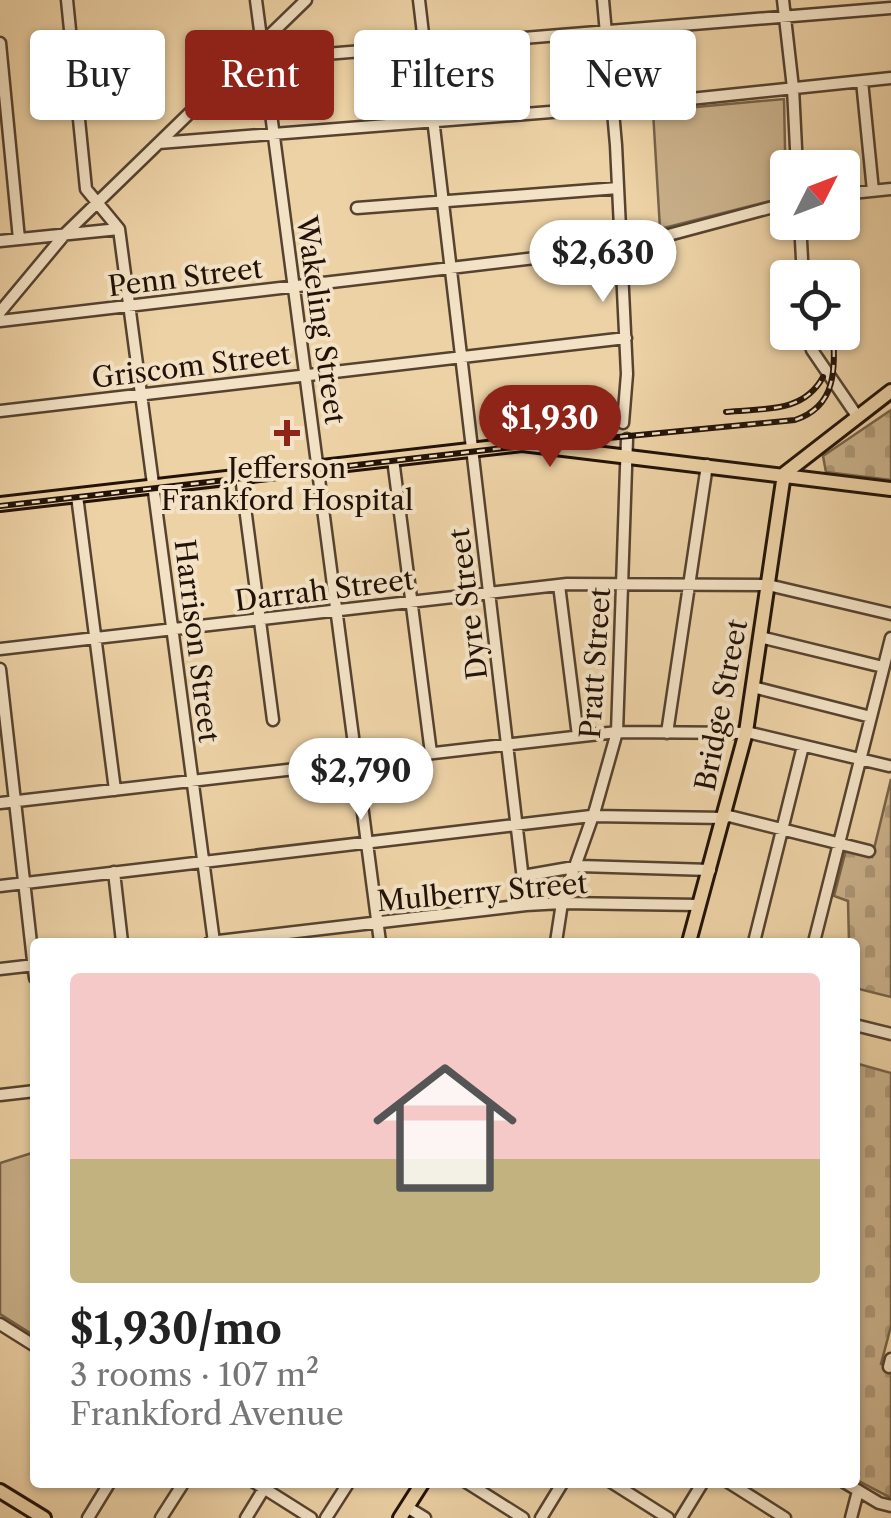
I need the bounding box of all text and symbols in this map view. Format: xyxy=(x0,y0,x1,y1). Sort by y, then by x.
chip: Buy xyxy=(30,30,165,120)
chip: Rent xyxy=(185,30,334,120)
chip: Filters xyxy=(354,30,530,120)
chip: New xyxy=(550,30,696,120)
north arrow xyxy=(770,150,860,240)
map controls xyxy=(770,150,860,350)
street label: Wakeling Street xyxy=(289,213,352,426)
pin: $2,630 xyxy=(522,220,684,305)
text: $2,630 xyxy=(551,233,655,272)
street label: Penn Street xyxy=(106,251,264,303)
button: locate xyxy=(770,260,860,350)
street label: Griscom Street xyxy=(90,337,292,395)
pin: $1,930 xyxy=(469,385,631,470)
text: $1,930 xyxy=(501,398,599,437)
marker: Jefferson Frankford Hospital xyxy=(274,420,300,446)
place label: Jefferson Frankford Hospital xyxy=(161,451,413,517)
street label: Dyre Street xyxy=(442,526,494,682)
street label: Harrison Street xyxy=(168,538,226,745)
street label: Darrah Street xyxy=(233,562,416,618)
street label: Pratt Street xyxy=(573,586,617,740)
street label: Bridge Street xyxy=(688,616,754,794)
pin: $2,790 xyxy=(280,738,442,823)
text: $2,790 xyxy=(310,751,412,790)
street label: Mulberry Street xyxy=(375,866,589,918)
icon: home xyxy=(355,1038,535,1218)
text: $1,930/mo xyxy=(70,1303,282,1355)
text: 3 rooms · 107 m² xyxy=(70,1355,319,1394)
text: Frankford Avenue xyxy=(70,1394,344,1433)

